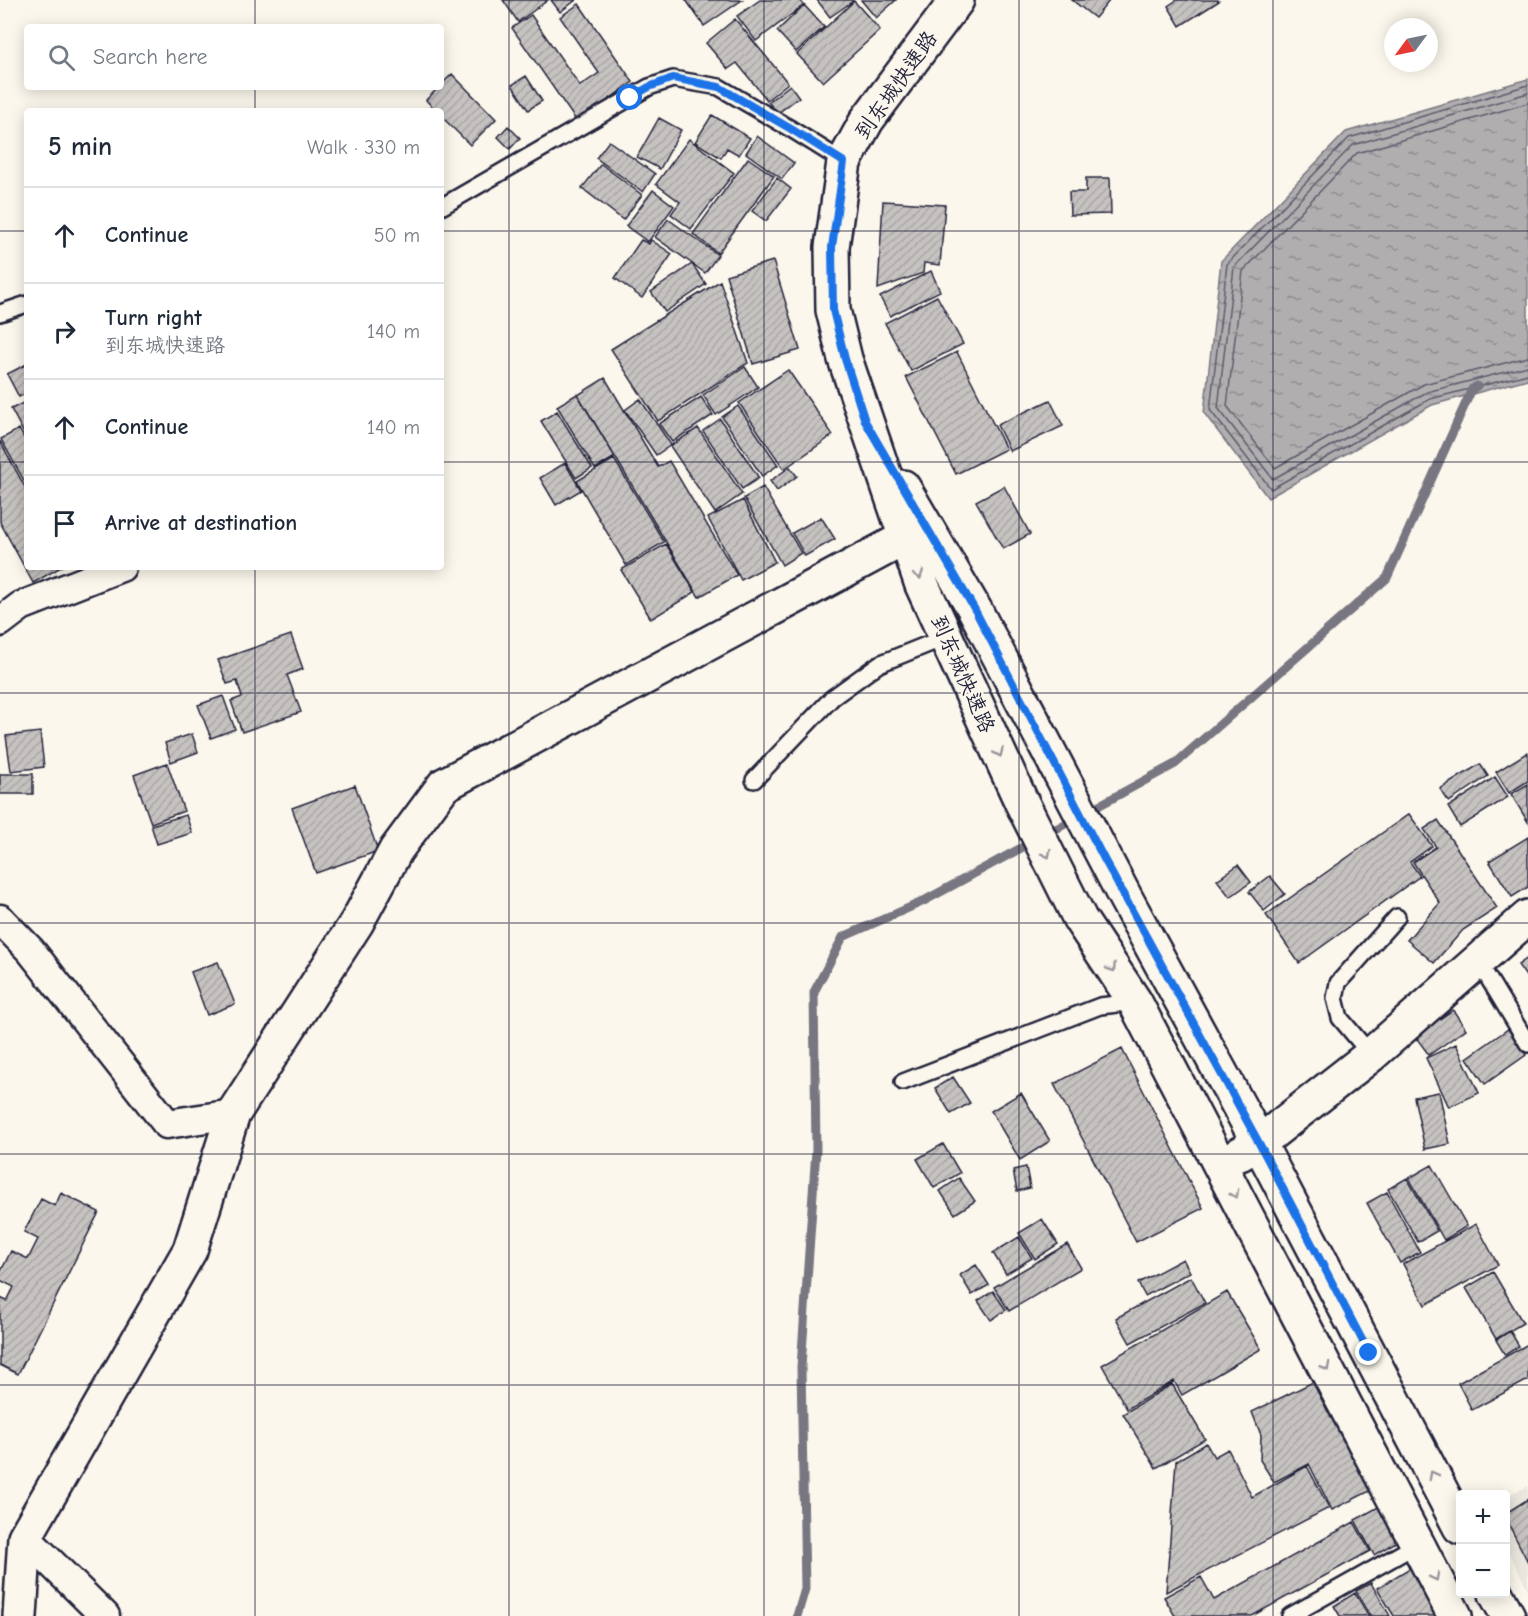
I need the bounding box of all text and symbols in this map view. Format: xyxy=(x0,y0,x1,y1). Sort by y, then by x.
north arrow xyxy=(1384,18,1438,72)
search box xyxy=(24,24,444,90)
street label: 到东城快速路 xyxy=(850,27,942,143)
icon: search xyxy=(45,41,78,74)
text: Search here xyxy=(93,44,208,70)
route start xyxy=(616,84,642,110)
text: 5 min xyxy=(48,132,112,162)
text: Walk · 330 m xyxy=(307,136,420,159)
icon: ahead xyxy=(48,219,81,252)
text: Continue xyxy=(105,222,188,248)
text: 50 m xyxy=(374,224,420,247)
text: Turn right xyxy=(105,305,202,331)
icon: right xyxy=(48,315,81,348)
text: 140 m xyxy=(367,320,420,343)
text: 到东城快速路 xyxy=(105,334,225,357)
icon: ahead xyxy=(48,411,81,444)
text: Continue xyxy=(105,414,188,440)
text: 140 m xyxy=(367,416,420,439)
icon: arrive xyxy=(48,507,81,540)
text: Arrive at destination xyxy=(105,510,297,536)
one-way arrow xyxy=(911,569,924,580)
street label: 到东城快速路 xyxy=(926,612,1000,736)
one-way arrow xyxy=(992,747,1004,758)
one-way arrow xyxy=(1040,847,1052,858)
one-way arrow xyxy=(1105,961,1116,972)
one-way arrow xyxy=(1228,1188,1239,1199)
route end xyxy=(1355,1339,1381,1365)
one-way arrow xyxy=(1318,1361,1330,1372)
one-way arrow xyxy=(1429,1471,1440,1481)
map controls xyxy=(1456,1490,1510,1598)
button: + xyxy=(1456,1490,1510,1544)
button: − xyxy=(1456,1544,1510,1598)
one-way arrow xyxy=(1428,1571,1439,1582)

